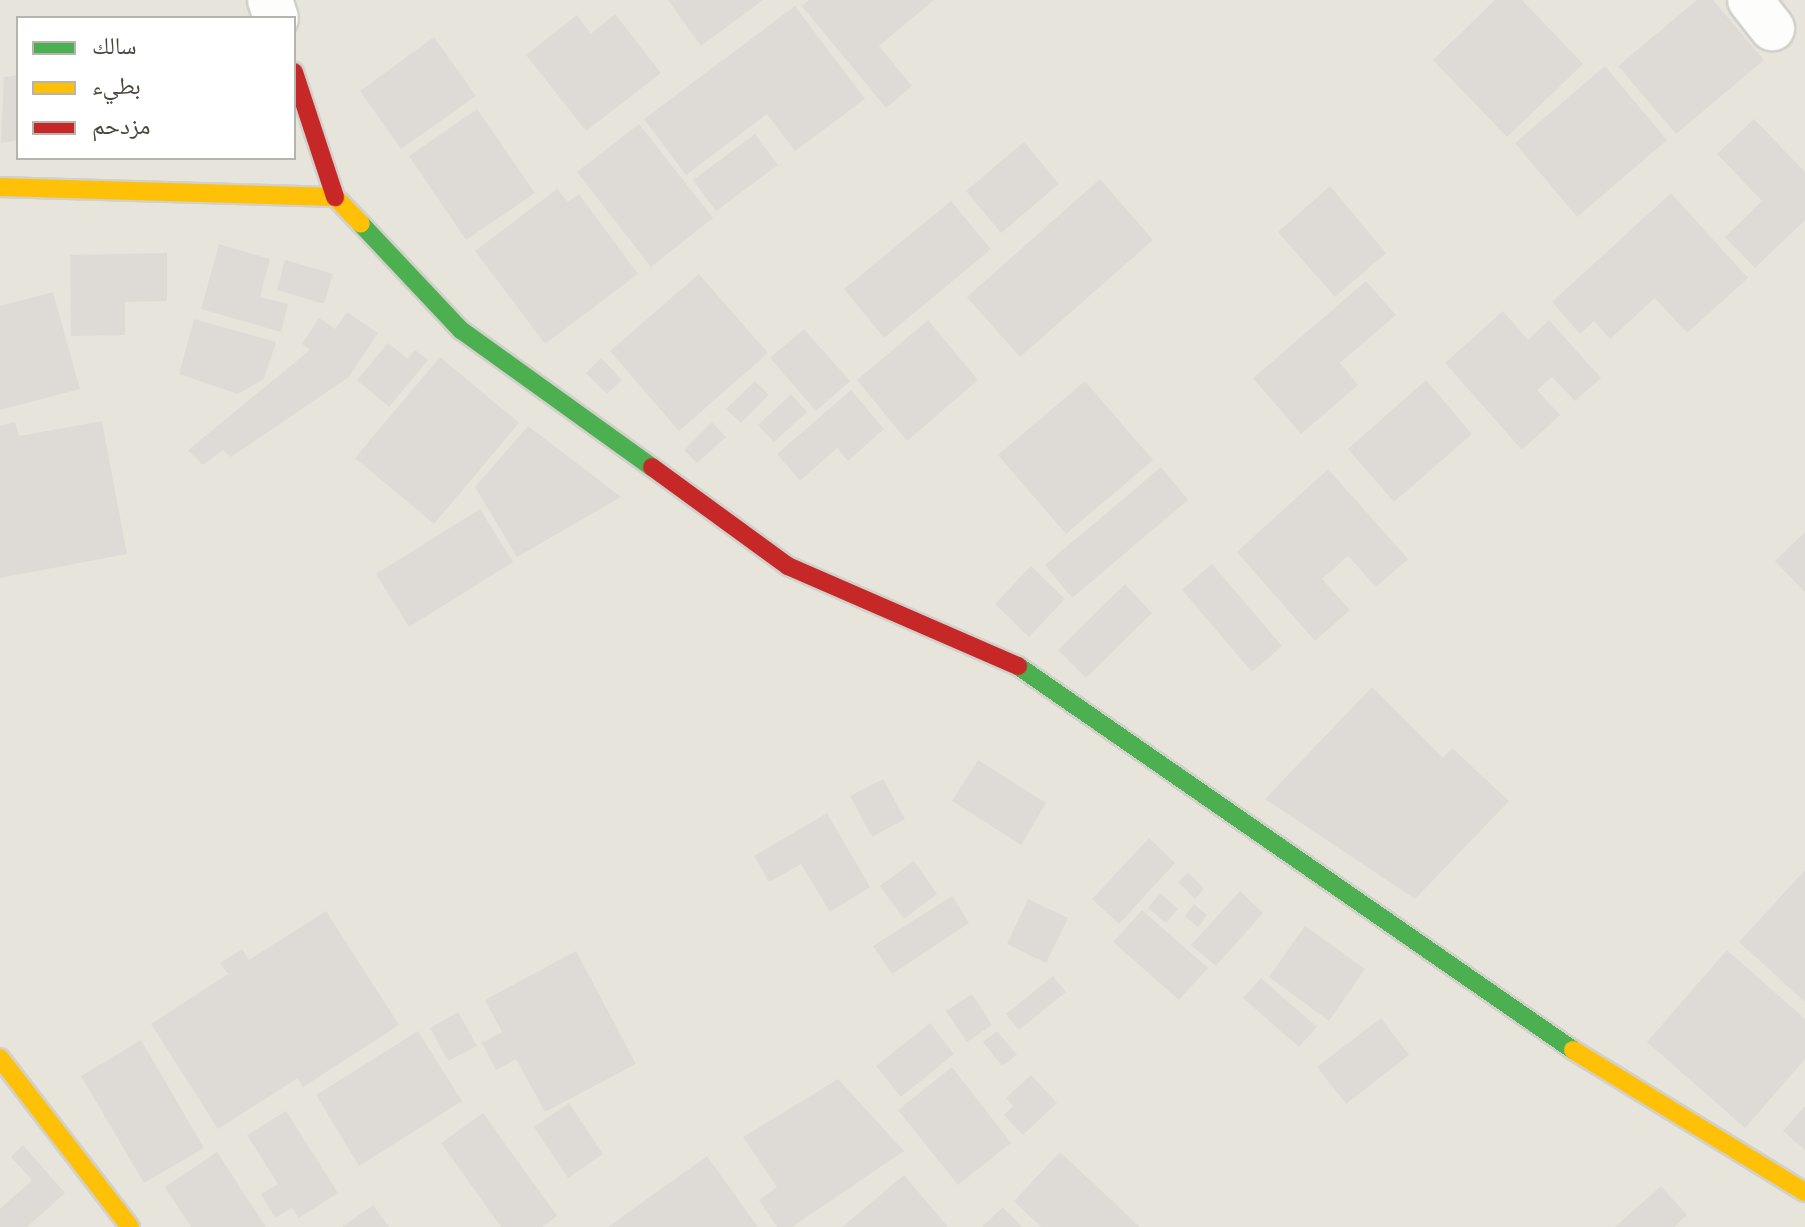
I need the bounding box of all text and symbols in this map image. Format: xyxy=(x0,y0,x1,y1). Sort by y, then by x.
legend xyxy=(16,16,296,160)
text: سالك xyxy=(92,32,137,60)
text: بطيء xyxy=(92,72,141,100)
text: مزدحم xyxy=(92,112,151,140)

